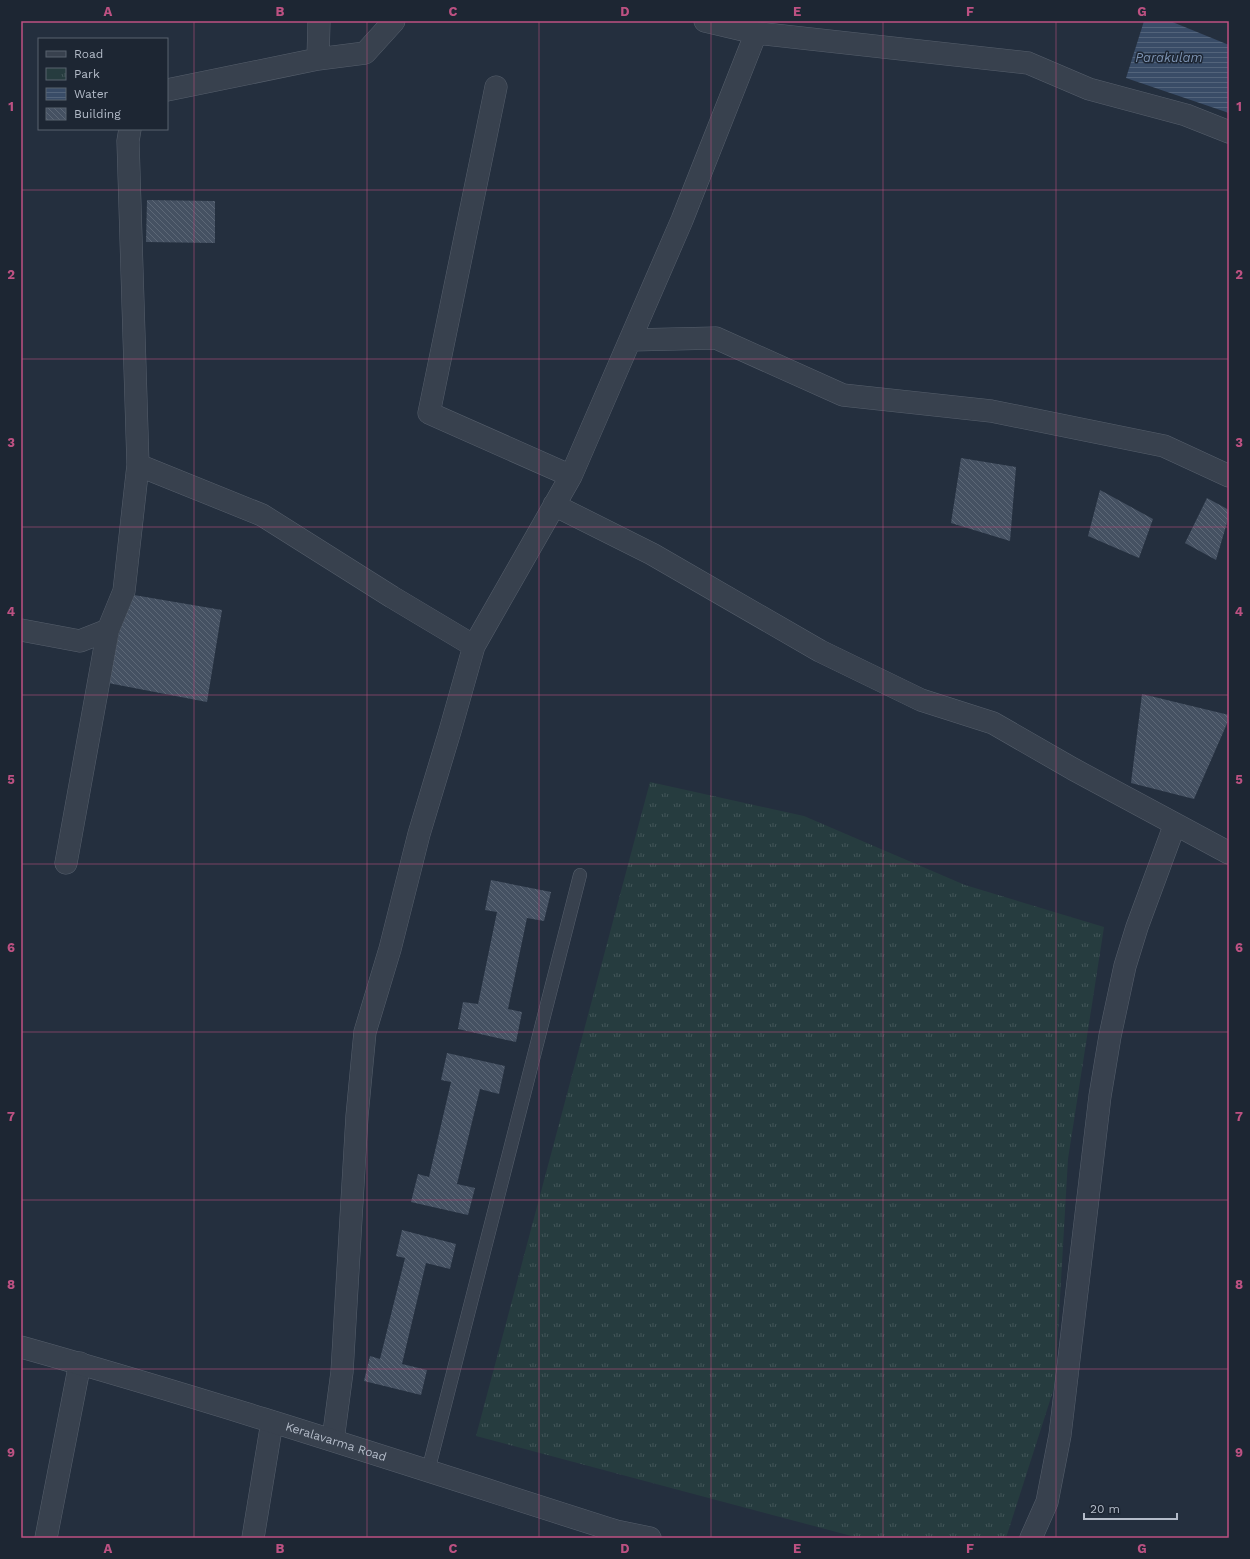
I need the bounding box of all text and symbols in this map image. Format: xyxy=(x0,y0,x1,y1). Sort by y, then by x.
text: A xyxy=(104,4,113,19)
text: B xyxy=(276,4,285,19)
text: C xyxy=(449,4,458,19)
text: D xyxy=(620,4,630,19)
text: E xyxy=(793,4,801,19)
text: F xyxy=(966,4,974,19)
text: G xyxy=(1137,4,1147,19)
legend xyxy=(38,38,168,130)
text: Road xyxy=(74,47,103,61)
water label: Parakulam xyxy=(1135,50,1203,65)
text: Park xyxy=(74,67,100,81)
text: Water xyxy=(74,87,109,101)
text: 1 xyxy=(8,99,14,114)
text: 1 xyxy=(1236,99,1242,114)
text: Building xyxy=(74,107,121,121)
text: 2 xyxy=(7,267,15,282)
text: 2 xyxy=(1235,267,1243,282)
text: 3 xyxy=(7,435,15,450)
text: 3 xyxy=(1235,435,1243,450)
text: 4 xyxy=(7,604,16,619)
text: 4 xyxy=(1235,604,1244,619)
text: 5 xyxy=(7,772,15,787)
text: 5 xyxy=(1235,772,1243,787)
text: 6 xyxy=(7,940,15,955)
text: 6 xyxy=(1235,940,1243,955)
text: 7 xyxy=(7,1109,15,1124)
text: 7 xyxy=(1235,1109,1243,1124)
text: 8 xyxy=(7,1277,15,1292)
text: 8 xyxy=(1235,1277,1243,1292)
street label: Keralavarma Road xyxy=(284,1419,388,1464)
text: 9 xyxy=(7,1445,15,1460)
text: 9 xyxy=(1235,1445,1243,1460)
scale bar xyxy=(1084,1495,1177,1521)
text: 20 m xyxy=(1090,1502,1120,1516)
text: A xyxy=(104,1541,113,1556)
text: B xyxy=(276,1541,285,1556)
text: C xyxy=(449,1541,458,1556)
text: D xyxy=(620,1541,630,1556)
text: E xyxy=(793,1541,801,1556)
text: F xyxy=(966,1541,974,1556)
text: G xyxy=(1137,1541,1147,1556)

